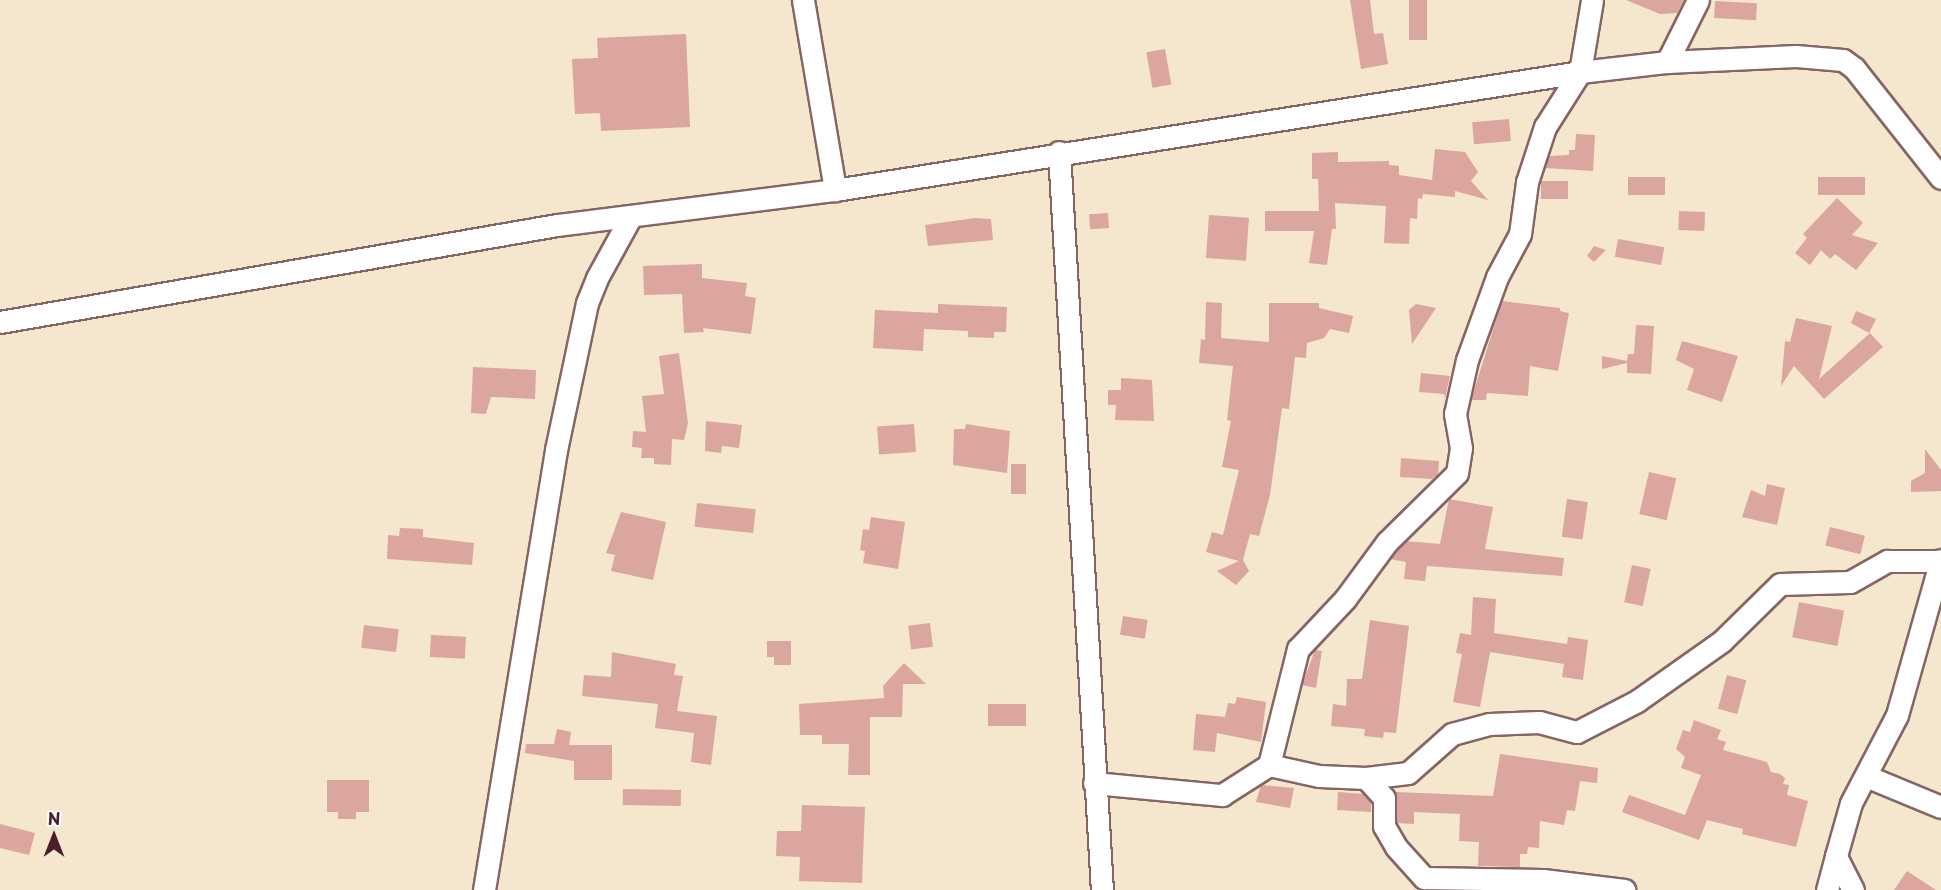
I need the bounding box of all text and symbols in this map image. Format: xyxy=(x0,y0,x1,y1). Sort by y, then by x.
north arrow xyxy=(24,806,84,866)
text: N xyxy=(48,806,60,830)

